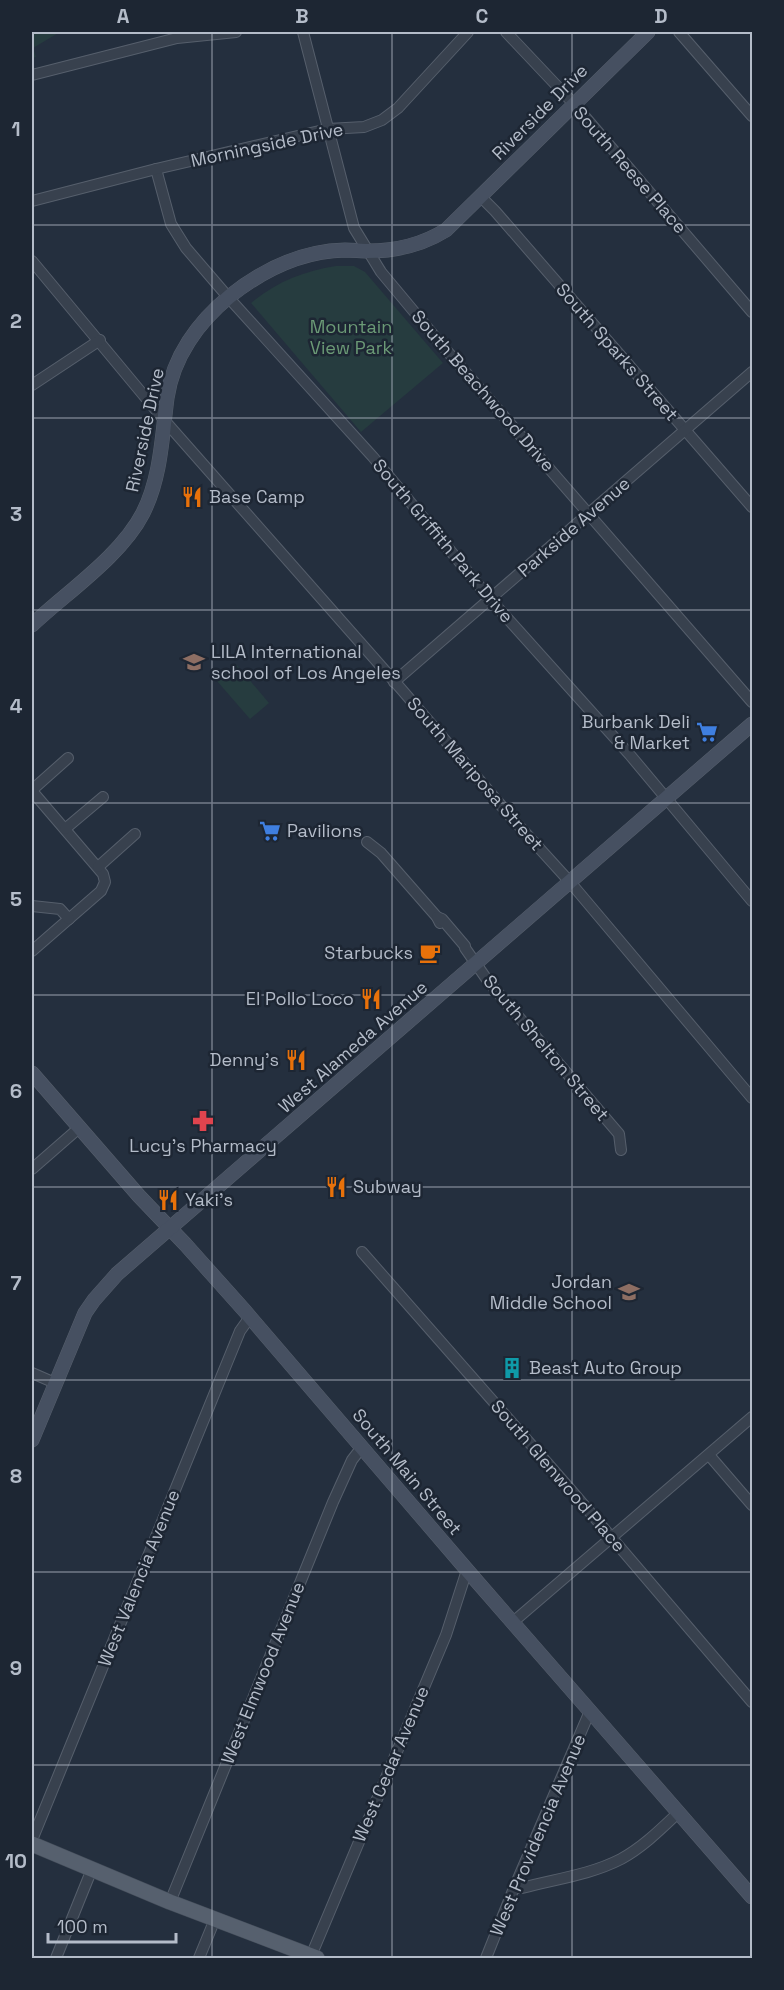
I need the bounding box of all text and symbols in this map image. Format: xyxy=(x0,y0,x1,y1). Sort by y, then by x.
text: A xyxy=(117,3,130,29)
text: B xyxy=(295,3,309,29)
text: C xyxy=(476,3,489,29)
text: D xyxy=(654,3,668,29)
street label: Riverside Drive xyxy=(487,59,592,164)
street label: South Reese Place xyxy=(569,101,692,238)
text: 1 xyxy=(11,116,21,142)
street label: Morningside Drive xyxy=(188,117,345,172)
street label: South Sparks Street xyxy=(551,278,684,425)
street label: South Beachwood Drive xyxy=(407,305,560,476)
text: 2 xyxy=(10,308,22,334)
park label: Mountain View Park xyxy=(310,315,393,359)
street label: Riverside Drive xyxy=(120,366,169,494)
street label: South Griffith Park Drive xyxy=(368,454,519,627)
street label: Parkside Avenue xyxy=(513,472,635,582)
restaurant icon: Base Camp xyxy=(180,485,204,509)
place label: Base Camp xyxy=(209,485,305,508)
text: 3 xyxy=(10,501,22,527)
place label: LILA International school of Los Angeles xyxy=(211,640,401,684)
school or university icon: LILA International school of Los Angeles xyxy=(182,650,206,674)
street label: South Mariposa Street xyxy=(402,692,548,855)
text: 4 xyxy=(10,693,23,719)
place label: Burbank Deli & Market xyxy=(582,710,690,754)
supermarket icon: Burbank Deli & Market xyxy=(695,720,719,744)
supermarket icon: Pavilions xyxy=(258,819,282,843)
place label: Pavilions xyxy=(287,819,362,842)
text: 5 xyxy=(10,886,22,912)
place label: Starbucks xyxy=(324,941,413,964)
cafe icon: Starbucks xyxy=(418,941,442,965)
street label: South Shelton Street xyxy=(478,970,614,1126)
street label: West Alameda Avenue xyxy=(273,976,432,1118)
place label: El Pollo Loco xyxy=(246,987,354,1010)
restaurant icon: El Pollo Loco xyxy=(359,987,383,1011)
place label: Denny's xyxy=(210,1048,279,1071)
restaurant icon: Denny's xyxy=(284,1048,308,1072)
text: 6 xyxy=(10,1078,22,1104)
pharmacy icon: Lucy's Pharmacy xyxy=(191,1109,215,1133)
place label: Lucy's Pharmacy xyxy=(129,1134,277,1157)
restaurant icon: Subway xyxy=(324,1175,348,1199)
place label: Subway xyxy=(353,1175,422,1198)
restaurant icon: Yaki's xyxy=(156,1188,180,1212)
place label: Yaki's xyxy=(185,1188,233,1211)
text: 7 xyxy=(10,1270,22,1296)
place label: Jordan Middle School xyxy=(490,1270,612,1314)
school or university icon: Jordan Middle School xyxy=(617,1280,641,1304)
building icon: Beast Auto Group xyxy=(500,1356,524,1380)
place label: Beast Auto Group xyxy=(529,1356,682,1379)
street label: South Glenwood Place xyxy=(486,1395,631,1557)
street label: South Main Street xyxy=(348,1404,467,1540)
text: 8 xyxy=(10,1463,22,1489)
street label: West Valencia Avenue xyxy=(93,1486,185,1670)
street label: West Elmwood Avenue xyxy=(215,1578,310,1767)
text: 9 xyxy=(10,1655,22,1681)
street label: West Cedar Avenue xyxy=(347,1682,434,1845)
street label: West Providencia Avenue xyxy=(485,1730,591,1939)
text: 10 xyxy=(5,1848,27,1874)
scale bar xyxy=(48,1906,176,1944)
text: 100 m xyxy=(57,1915,108,1938)

